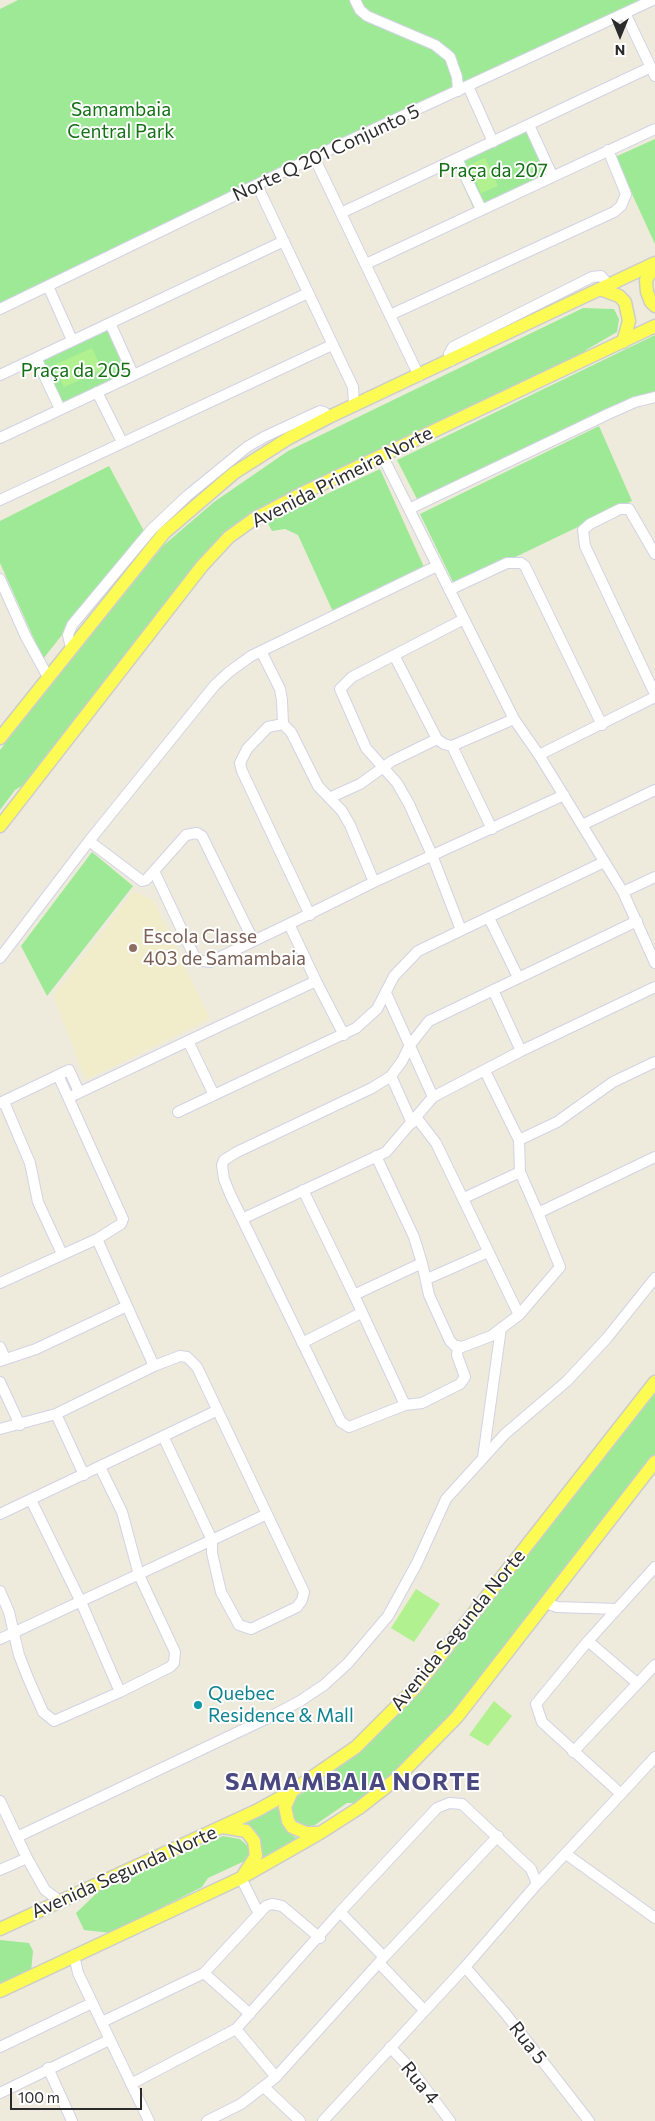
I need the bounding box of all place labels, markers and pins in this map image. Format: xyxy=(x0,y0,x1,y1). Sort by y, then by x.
place label: Escola Classe 403 de Samambaia xyxy=(143,926,306,970)
marker: Escola Classe 403 de Samambaia xyxy=(127,942,139,954)
place label: Quebec Residence & Mall xyxy=(208,1683,354,1727)
marker: Quebec Residence & Mall xyxy=(192,1699,204,1711)

